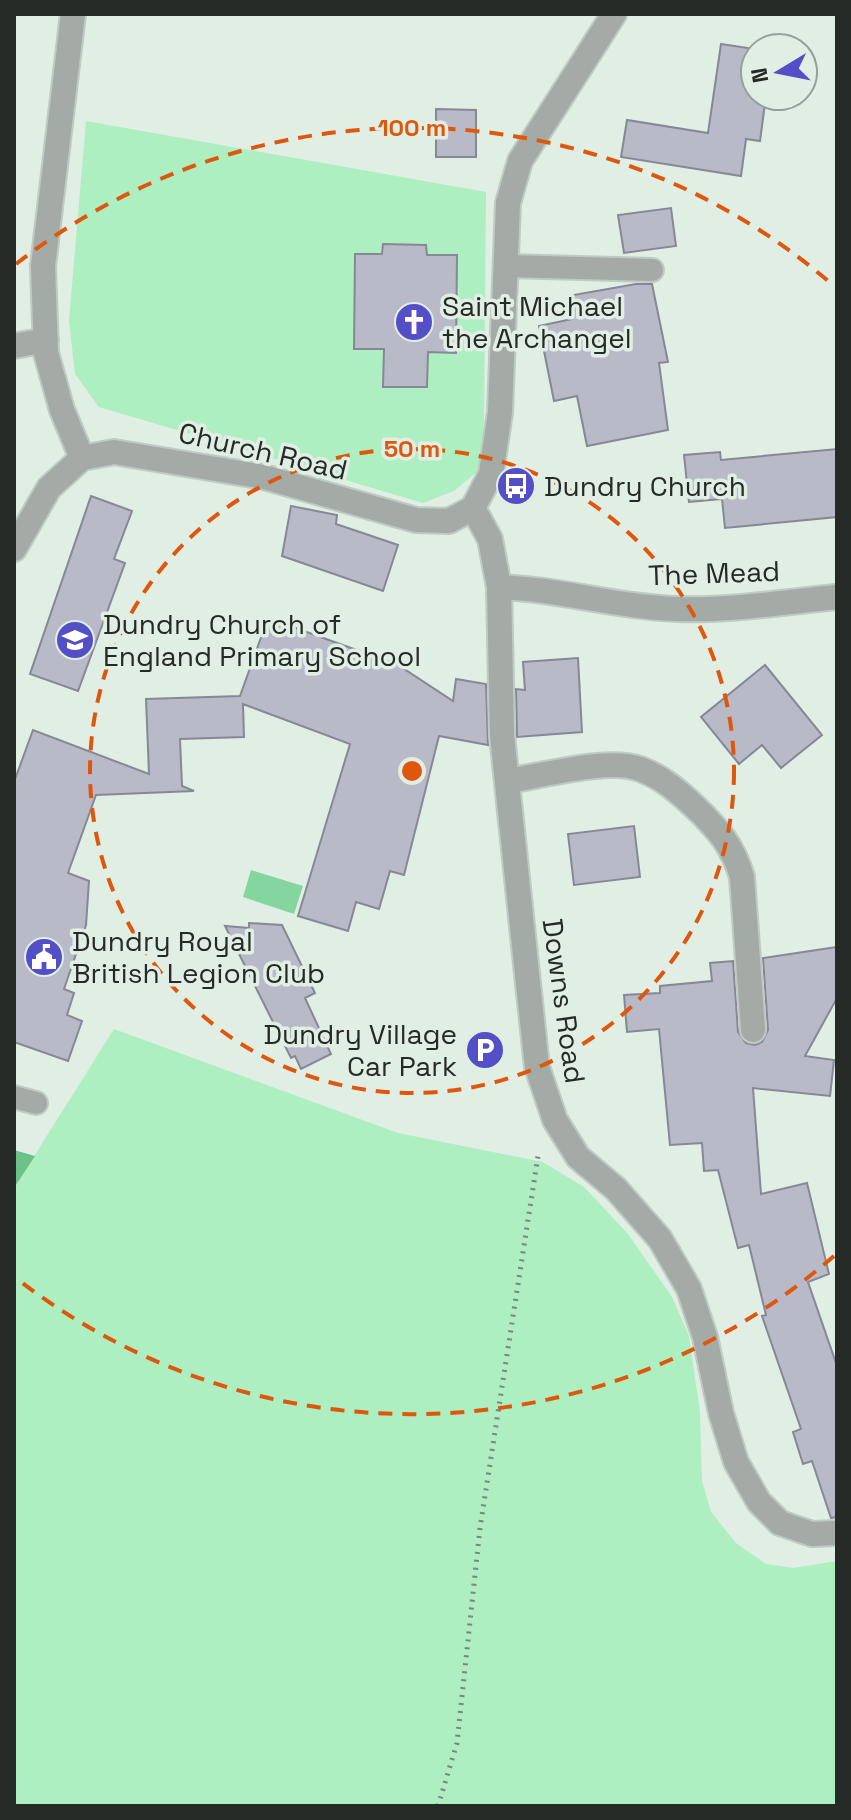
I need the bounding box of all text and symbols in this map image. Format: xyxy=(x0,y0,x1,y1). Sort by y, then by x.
north arrow xyxy=(739,32,819,112)
text: N xyxy=(744,66,774,85)
text: 100 m xyxy=(378,112,446,143)
place label: Saint Michael the Archangel xyxy=(442,288,632,356)
church icon: Saint Michael the Archangel xyxy=(393,301,435,343)
street label: Church Road xyxy=(175,414,351,488)
text: 50 m xyxy=(384,433,440,464)
bus stop icon: Dundry Church xyxy=(495,465,537,507)
place label: Dundry Church xyxy=(544,468,746,504)
street label: The Mead xyxy=(647,553,781,593)
place label: Dundry Church of England Primary School xyxy=(103,606,421,674)
school or university icon: Dundry Church of England Primary School xyxy=(54,619,96,661)
centre of rings xyxy=(398,757,426,785)
street label: Downs Road xyxy=(535,916,593,1086)
place label: Dundry Royal British Legion Club xyxy=(72,923,325,991)
public building icon: Dundry Royal British Legion Club xyxy=(23,936,65,978)
place label: Dundry Village Car Park xyxy=(263,1016,457,1084)
parking icon: Dundry Village Car Park xyxy=(464,1029,506,1071)

